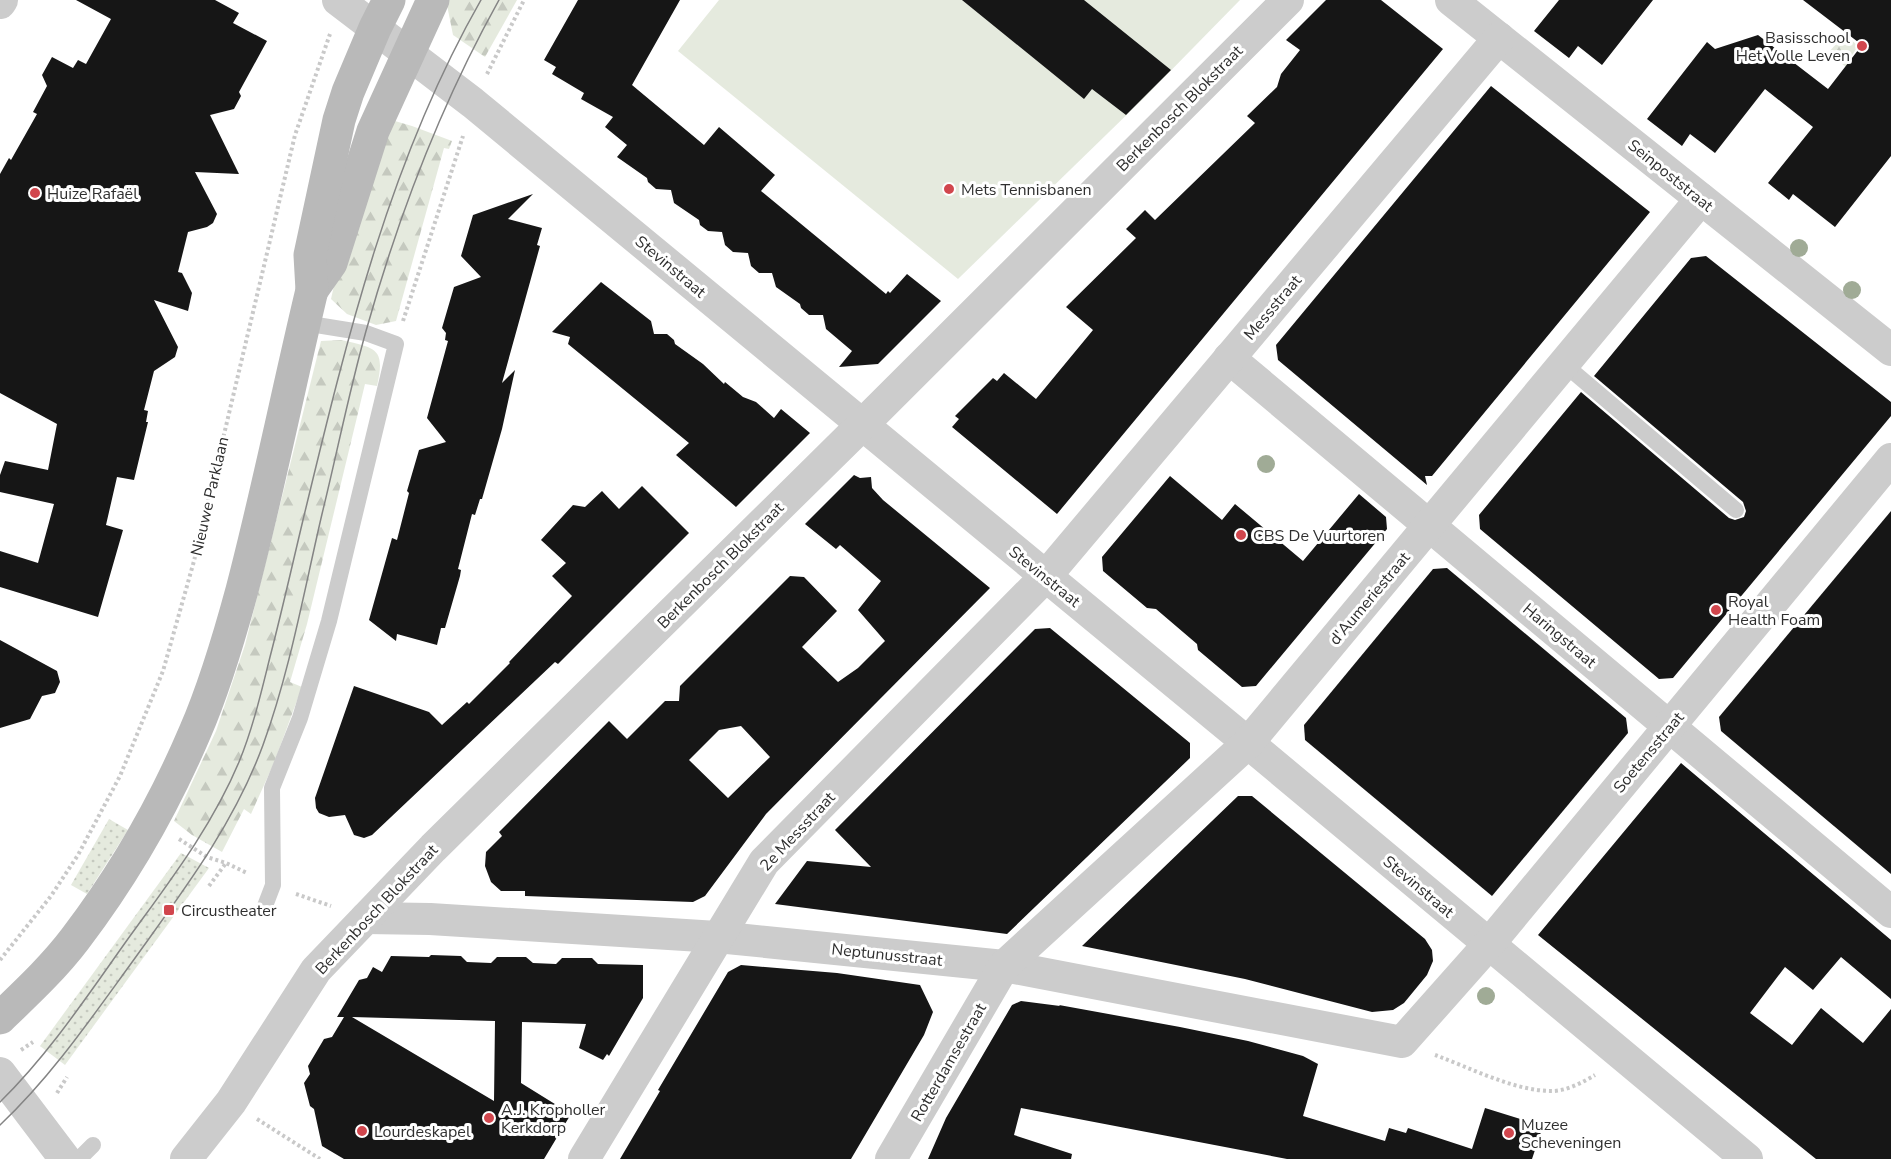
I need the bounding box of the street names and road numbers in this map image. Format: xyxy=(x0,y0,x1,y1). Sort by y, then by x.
street label: Berkenbosch Blokstraat xyxy=(1112,40,1248,177)
street label: Seinpoststraat xyxy=(1623,134,1718,217)
street label: Stevinstraat xyxy=(630,231,711,303)
street label: Messstraat xyxy=(1239,270,1307,345)
street label: Nieuwe Parklaan xyxy=(186,434,234,558)
street label: Berkenbosch Blokstraat xyxy=(653,497,789,634)
street label: Stevinstraat xyxy=(1004,541,1085,613)
street label: d'Aumeriestraat xyxy=(1324,547,1415,650)
street label: Haringstraat xyxy=(1518,598,1601,673)
street label: Soetensstraat xyxy=(1608,707,1689,798)
street label: 2e Messstraat xyxy=(755,787,841,876)
street label: Berkenbosch Blokstraat xyxy=(310,839,443,980)
street label: Stevinstraat xyxy=(1378,851,1459,923)
street label: Neptunusstraat xyxy=(830,938,944,972)
street label: Rotterdamsestraat xyxy=(906,999,992,1126)

